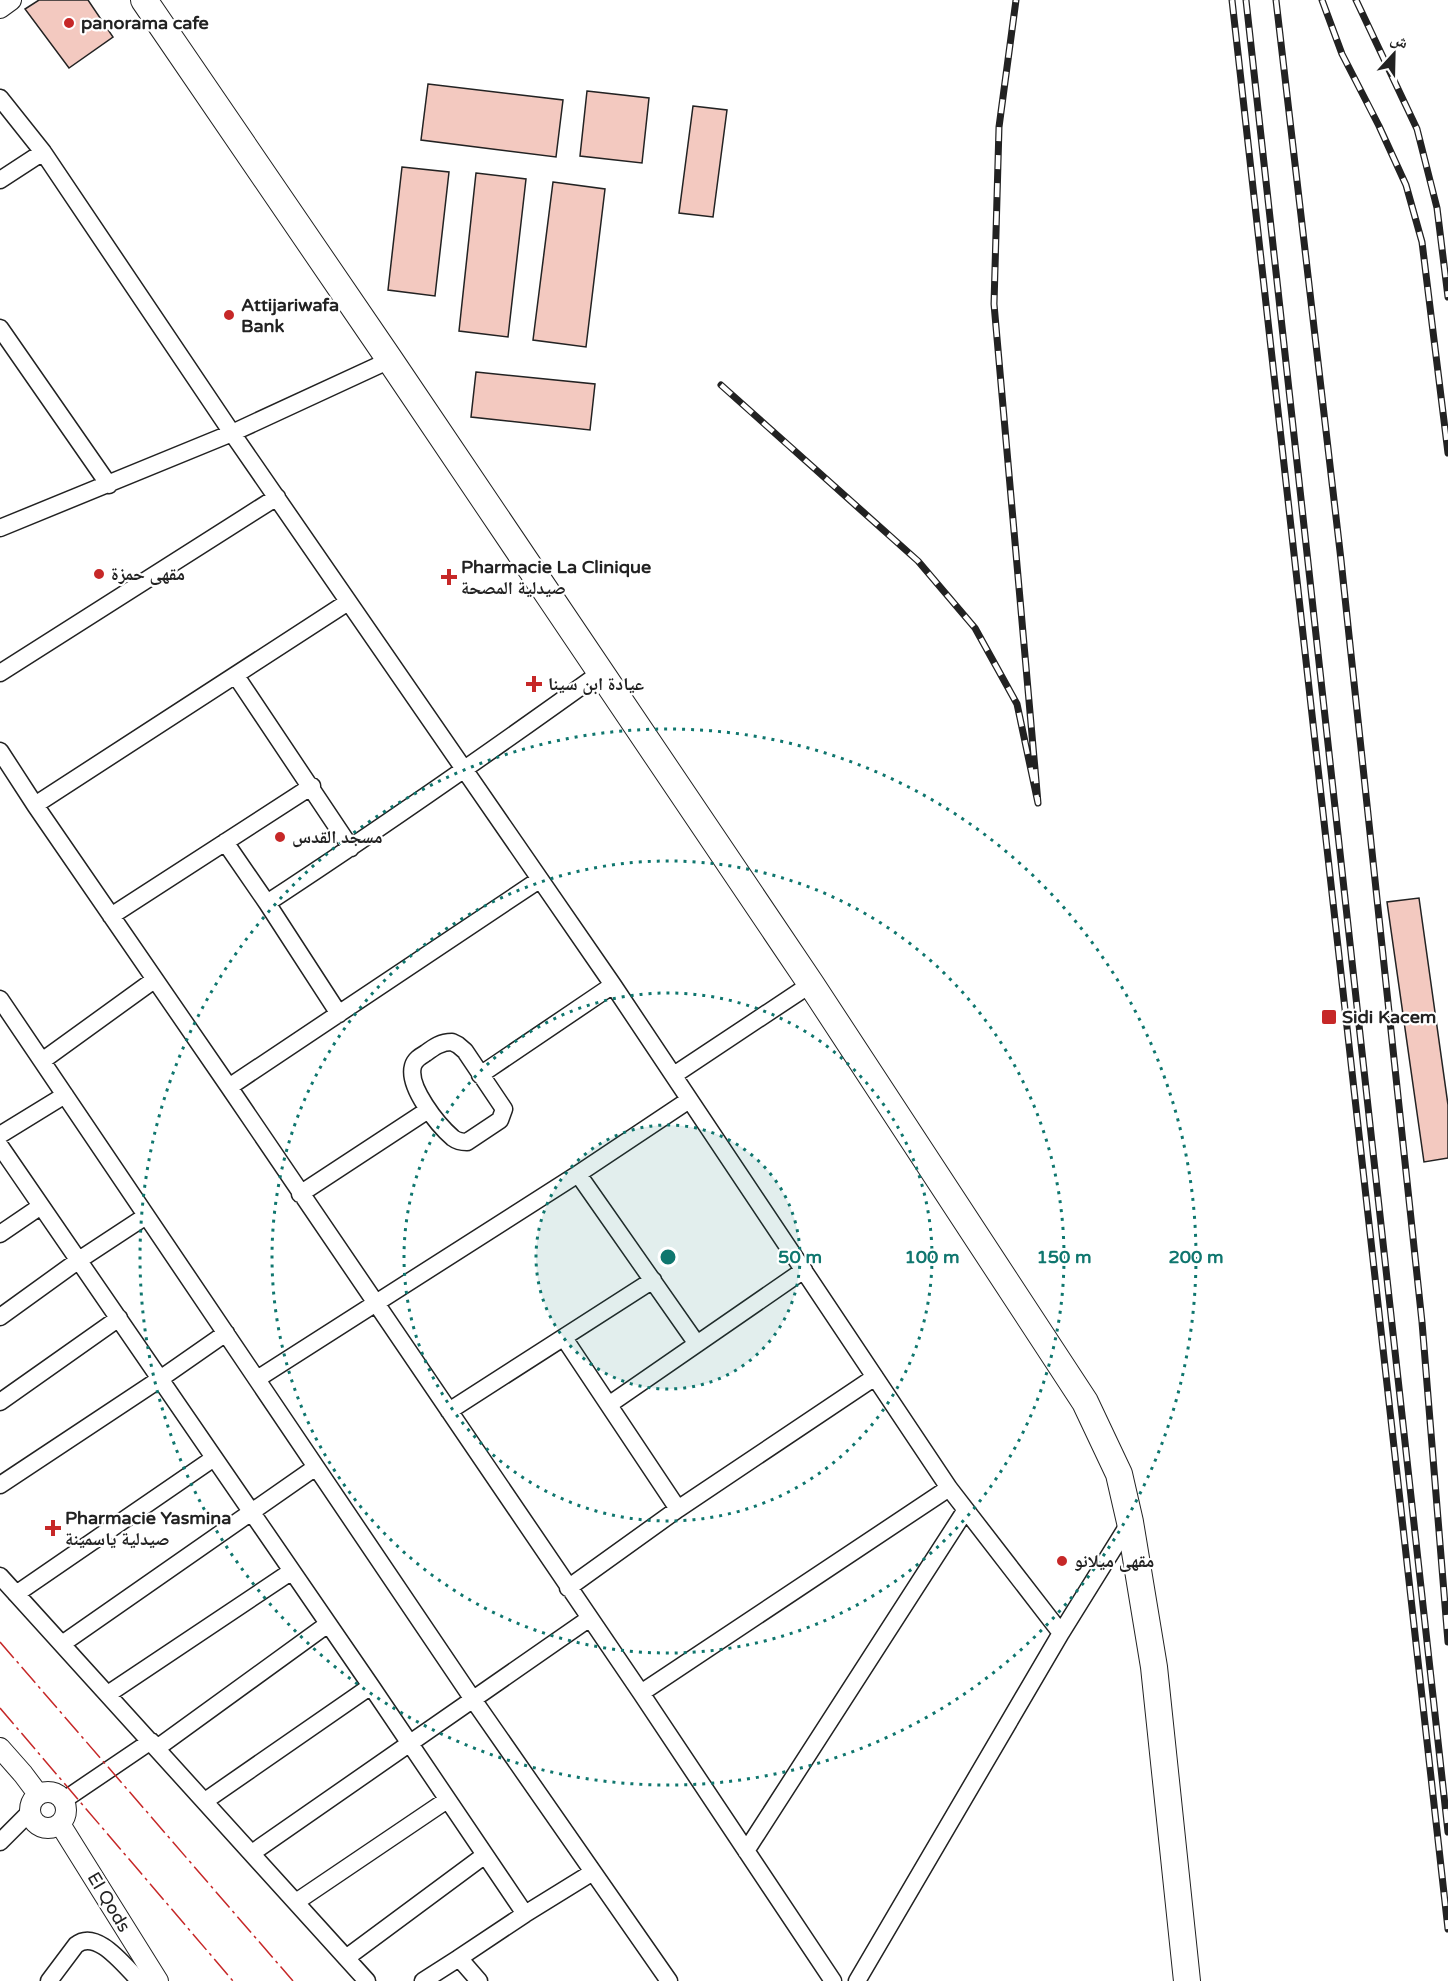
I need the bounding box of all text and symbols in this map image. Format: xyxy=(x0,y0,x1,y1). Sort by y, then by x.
place label: panorama cafe xyxy=(81,12,209,34)
marker: panorama cafe xyxy=(62,16,76,30)
north arrow xyxy=(1364,24,1424,84)
text: ش xyxy=(1388,29,1411,53)
place label: Attijariwafa Bank xyxy=(241,294,339,337)
marker: Attijariwafa Bank xyxy=(222,308,236,322)
place label: Pharmacie La Clinique صيدلية المصحة xyxy=(461,556,651,599)
place label: مقهى حمزة xyxy=(111,563,185,585)
marker: مقهى حمزة xyxy=(92,567,106,581)
marker: Pharmacie La Clinique صيدلية المصحة xyxy=(442,570,456,584)
place label: عيادة ابن سينا xyxy=(548,673,644,695)
marker: عيادة ابن سينا xyxy=(525,675,543,693)
place label: مسجد القدس xyxy=(292,826,383,848)
marker: مسجد القدس xyxy=(273,830,287,844)
place label: Sidi Kacem xyxy=(1342,1006,1436,1028)
marker: Sidi Kacem xyxy=(1320,1008,1338,1026)
text: 50 m xyxy=(778,1246,822,1268)
text: 100 m xyxy=(904,1246,960,1268)
text: 150 m xyxy=(1036,1246,1092,1268)
text: 200 m xyxy=(1168,1246,1224,1268)
centre of rings xyxy=(658,1247,678,1267)
place label: Pharmacie Yasmina صيدلية ياسمينة xyxy=(65,1507,231,1550)
marker: Pharmacie Yasmina صيدلية ياسمينة xyxy=(46,1521,60,1535)
place label: مقهى ميلانو xyxy=(1074,1550,1154,1572)
marker: مقهى ميلانو xyxy=(1055,1554,1069,1568)
street label: El Qods xyxy=(83,1868,135,1936)

